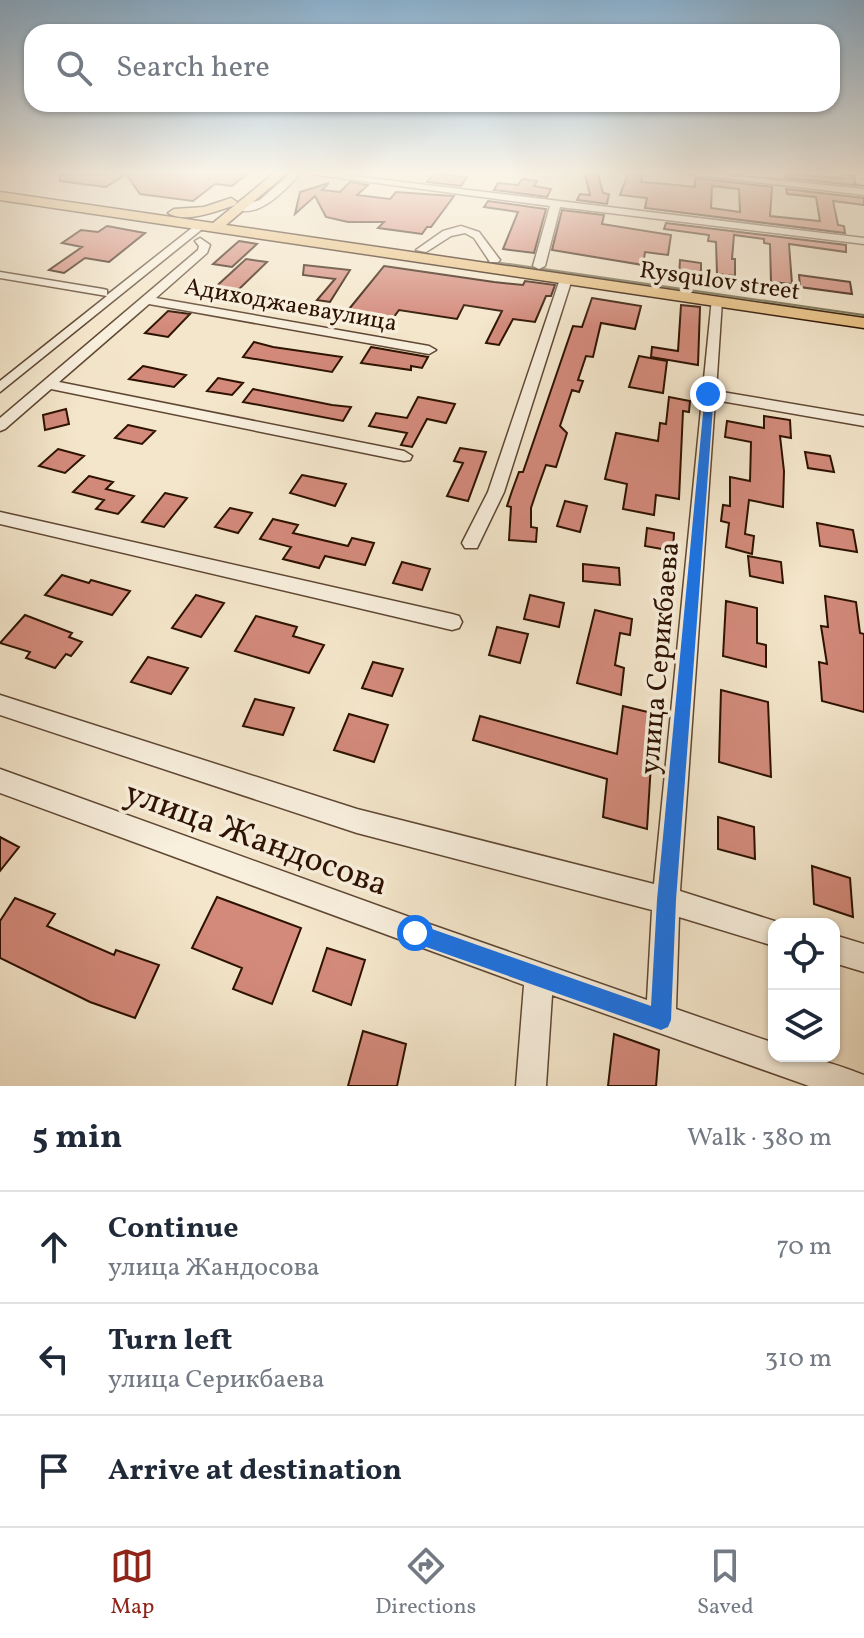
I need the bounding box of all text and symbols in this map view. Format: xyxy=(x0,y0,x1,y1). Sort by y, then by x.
search box xyxy=(24,24,840,112)
icon: search xyxy=(52,46,96,90)
text: Search here xyxy=(116,47,270,89)
street label: Rysqulov street xyxy=(637,254,802,310)
street label: Адиходжаеваулица xyxy=(182,271,400,341)
route end xyxy=(690,376,726,412)
street label: улица Серикбаева xyxy=(631,540,690,776)
street label: улица Жандосова xyxy=(118,771,394,910)
route start xyxy=(397,915,433,951)
map controls xyxy=(768,918,840,1062)
button: locate xyxy=(768,918,840,990)
button: layers xyxy=(768,990,840,1062)
text: 5 min xyxy=(32,1115,122,1162)
text: Walk · 380 m xyxy=(687,1120,832,1156)
text: Continue xyxy=(108,1208,239,1250)
icon: ahead xyxy=(32,1225,76,1269)
text: 70 m xyxy=(777,1229,832,1265)
text: улица Жандосова xyxy=(108,1250,320,1286)
text: Turn left xyxy=(108,1320,232,1362)
icon: left xyxy=(32,1337,76,1381)
text: 310 m xyxy=(765,1341,832,1377)
text: улица Серикбаева xyxy=(108,1362,325,1398)
icon: arrive xyxy=(32,1449,76,1493)
text: Arrive at destination xyxy=(108,1450,402,1492)
tab: Map xyxy=(110,1544,154,1623)
tab: Directions xyxy=(375,1544,476,1623)
tab: Saved xyxy=(697,1544,754,1623)

